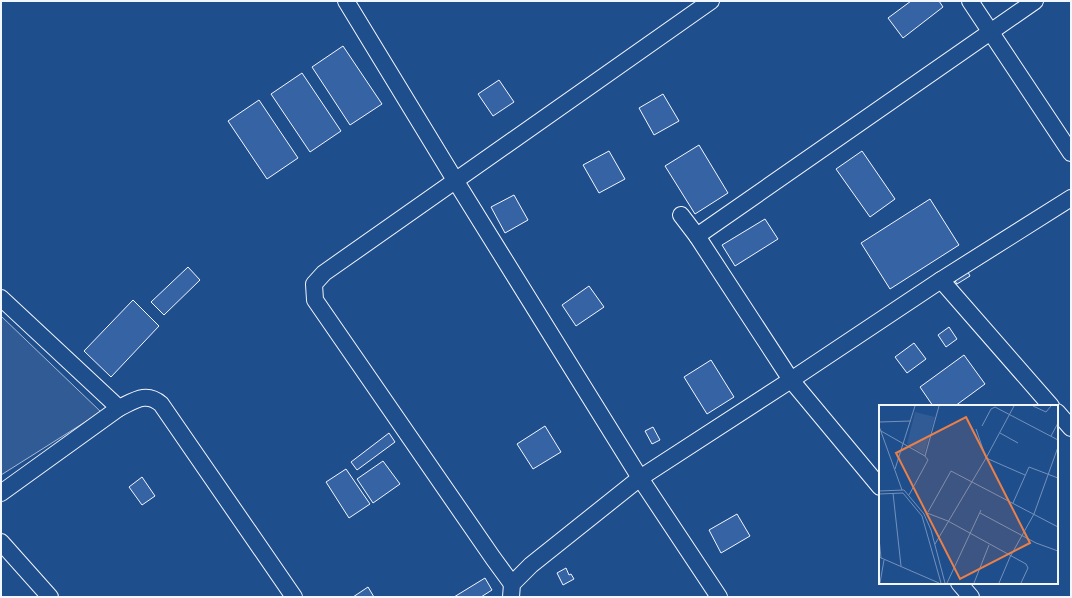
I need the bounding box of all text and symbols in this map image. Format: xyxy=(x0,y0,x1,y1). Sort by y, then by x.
inset map xyxy=(879,405,1058,584)

